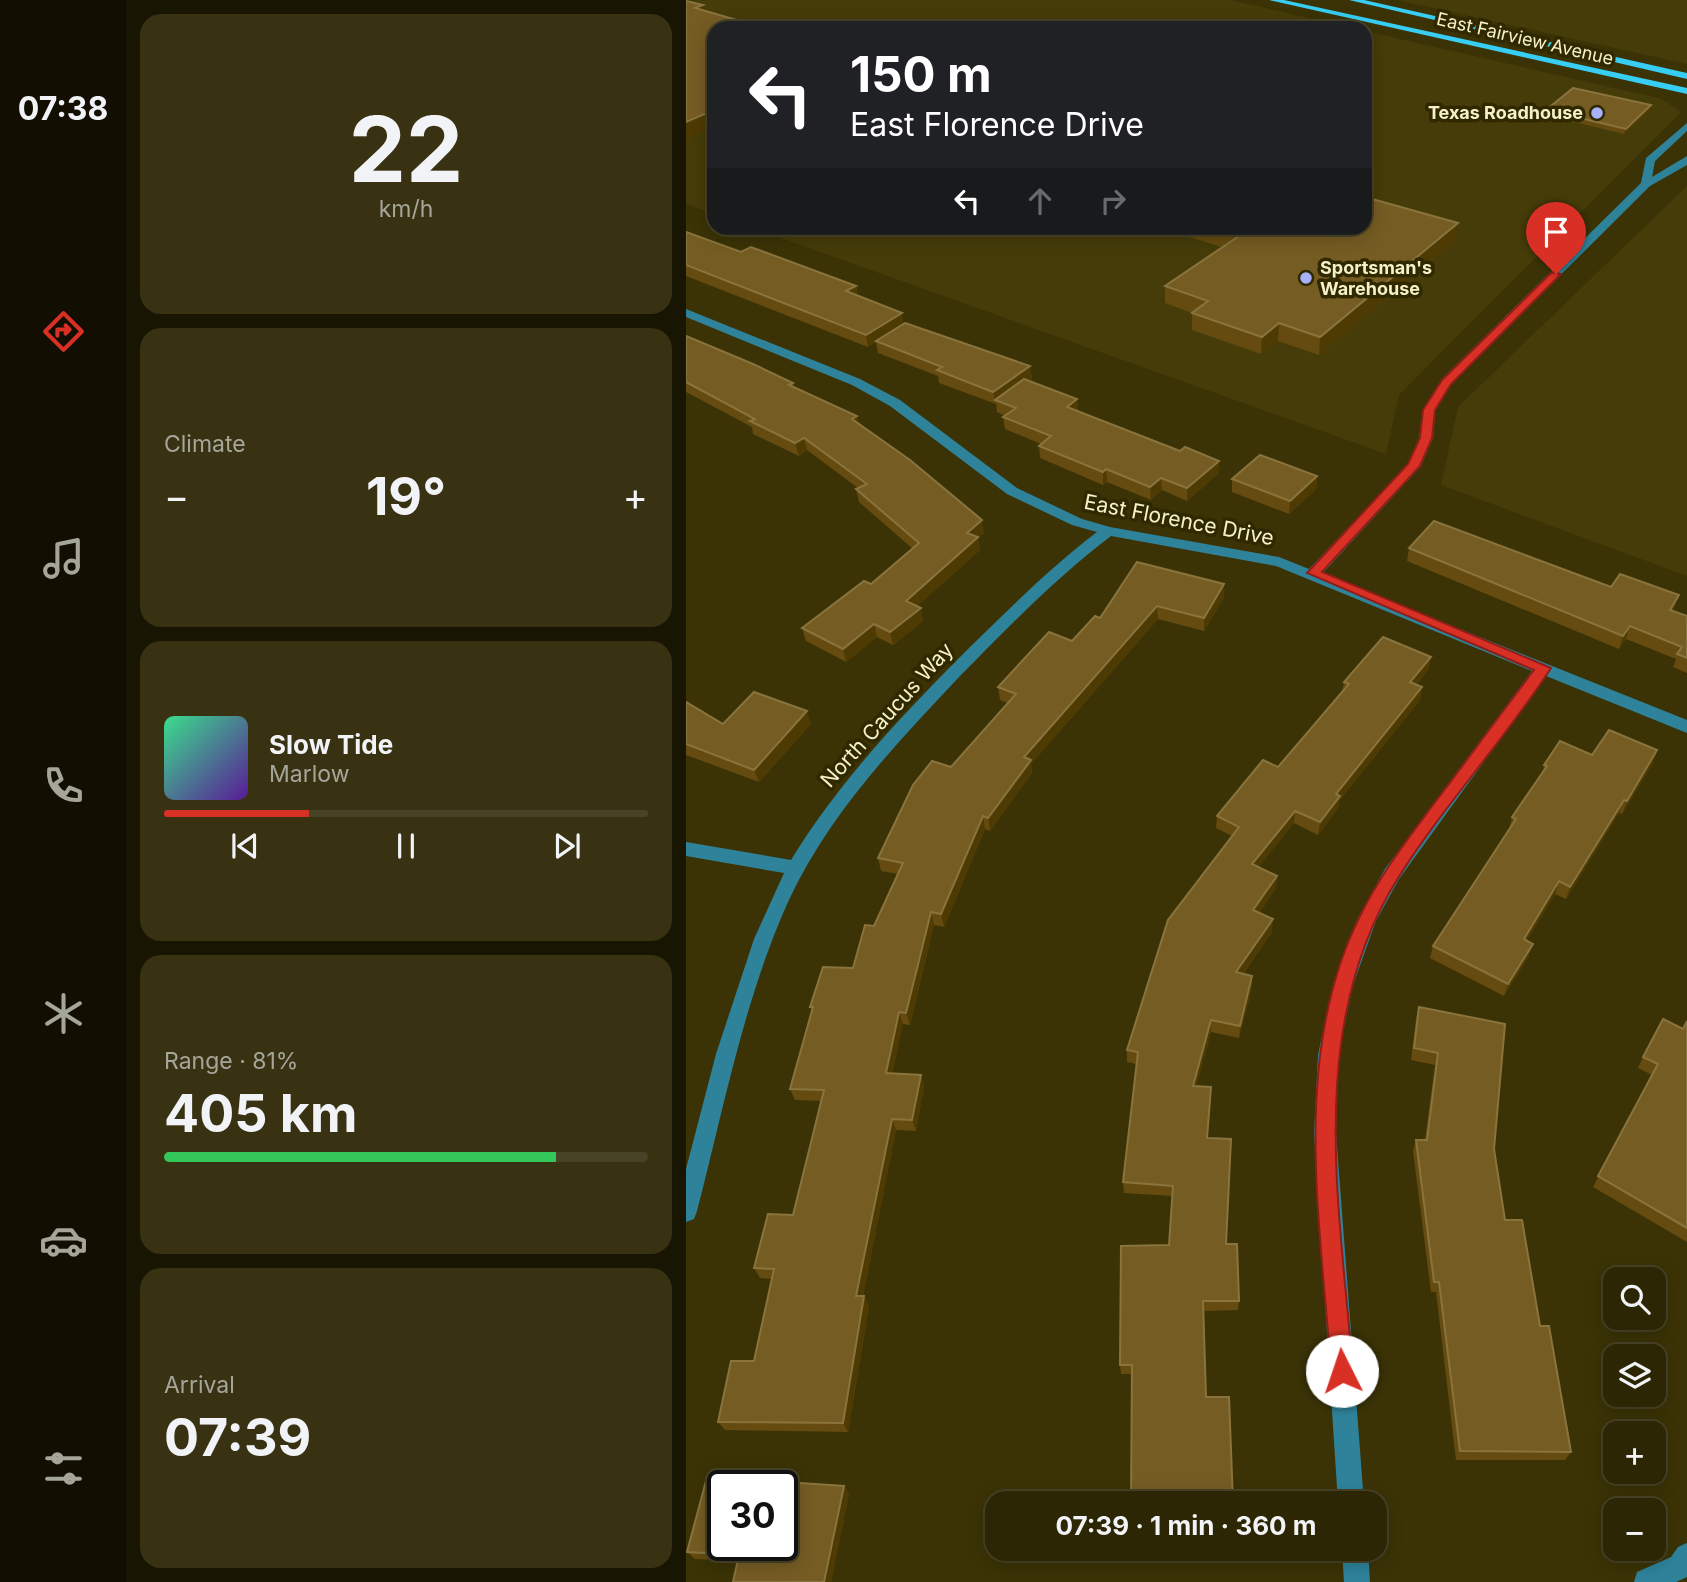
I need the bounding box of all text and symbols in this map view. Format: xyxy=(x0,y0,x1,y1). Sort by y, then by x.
street label: East Fairview Avenue xyxy=(1435,8,1616,69)
text: 150 m xyxy=(850,45,992,104)
icon: left xyxy=(735,49,826,140)
text: 07:38 xyxy=(18,89,108,128)
text: 22 xyxy=(349,94,463,204)
place label: Texas Roadhouse xyxy=(1428,102,1583,123)
text: East Florence Drive xyxy=(850,105,1144,144)
marker: Texas Roadhouse xyxy=(1589,105,1605,121)
icon: left xyxy=(948,182,986,220)
icon: ahead xyxy=(1021,182,1059,220)
icon: right xyxy=(1094,182,1132,220)
text: km/h xyxy=(379,195,433,223)
pin xyxy=(1526,202,1586,274)
icon: arrive xyxy=(1537,213,1575,251)
place label: Sportsman's Warehouse xyxy=(1320,257,1432,299)
marker: Sportsman's Warehouse xyxy=(1298,270,1314,286)
icon: directions xyxy=(39,307,88,356)
text: Climate xyxy=(164,430,246,458)
text: 19° xyxy=(366,465,446,528)
text: − xyxy=(164,473,189,519)
text: + xyxy=(623,473,648,519)
street label: East Florence Drive xyxy=(1082,489,1276,550)
icon: music xyxy=(39,534,88,583)
street label: North Caucus Way xyxy=(815,637,958,792)
text: Slow Tide xyxy=(269,729,393,760)
text: Marlow xyxy=(269,760,349,788)
icon: phone xyxy=(39,761,88,810)
icon: previous xyxy=(226,827,264,865)
icon: pause xyxy=(387,827,425,865)
icon: next xyxy=(548,827,586,865)
icon: climate xyxy=(39,989,88,1038)
text: Range · 81% xyxy=(164,1047,298,1075)
text: 405 km xyxy=(164,1082,357,1145)
icon: car xyxy=(39,1216,88,1265)
map controls xyxy=(1603,1267,1666,1561)
button: search xyxy=(1603,1267,1666,1330)
position arrow xyxy=(1305,1334,1379,1408)
button: layers xyxy=(1603,1344,1666,1407)
text: Arrival xyxy=(164,1371,235,1399)
text: 07:39 xyxy=(164,1406,311,1469)
button: + xyxy=(1603,1421,1666,1484)
icon: filters xyxy=(39,1444,88,1493)
speed limit sign: 30 xyxy=(707,1470,798,1561)
button: − xyxy=(1603,1498,1666,1561)
text: 07:39 · 1 min · 360 m xyxy=(1055,1510,1317,1541)

